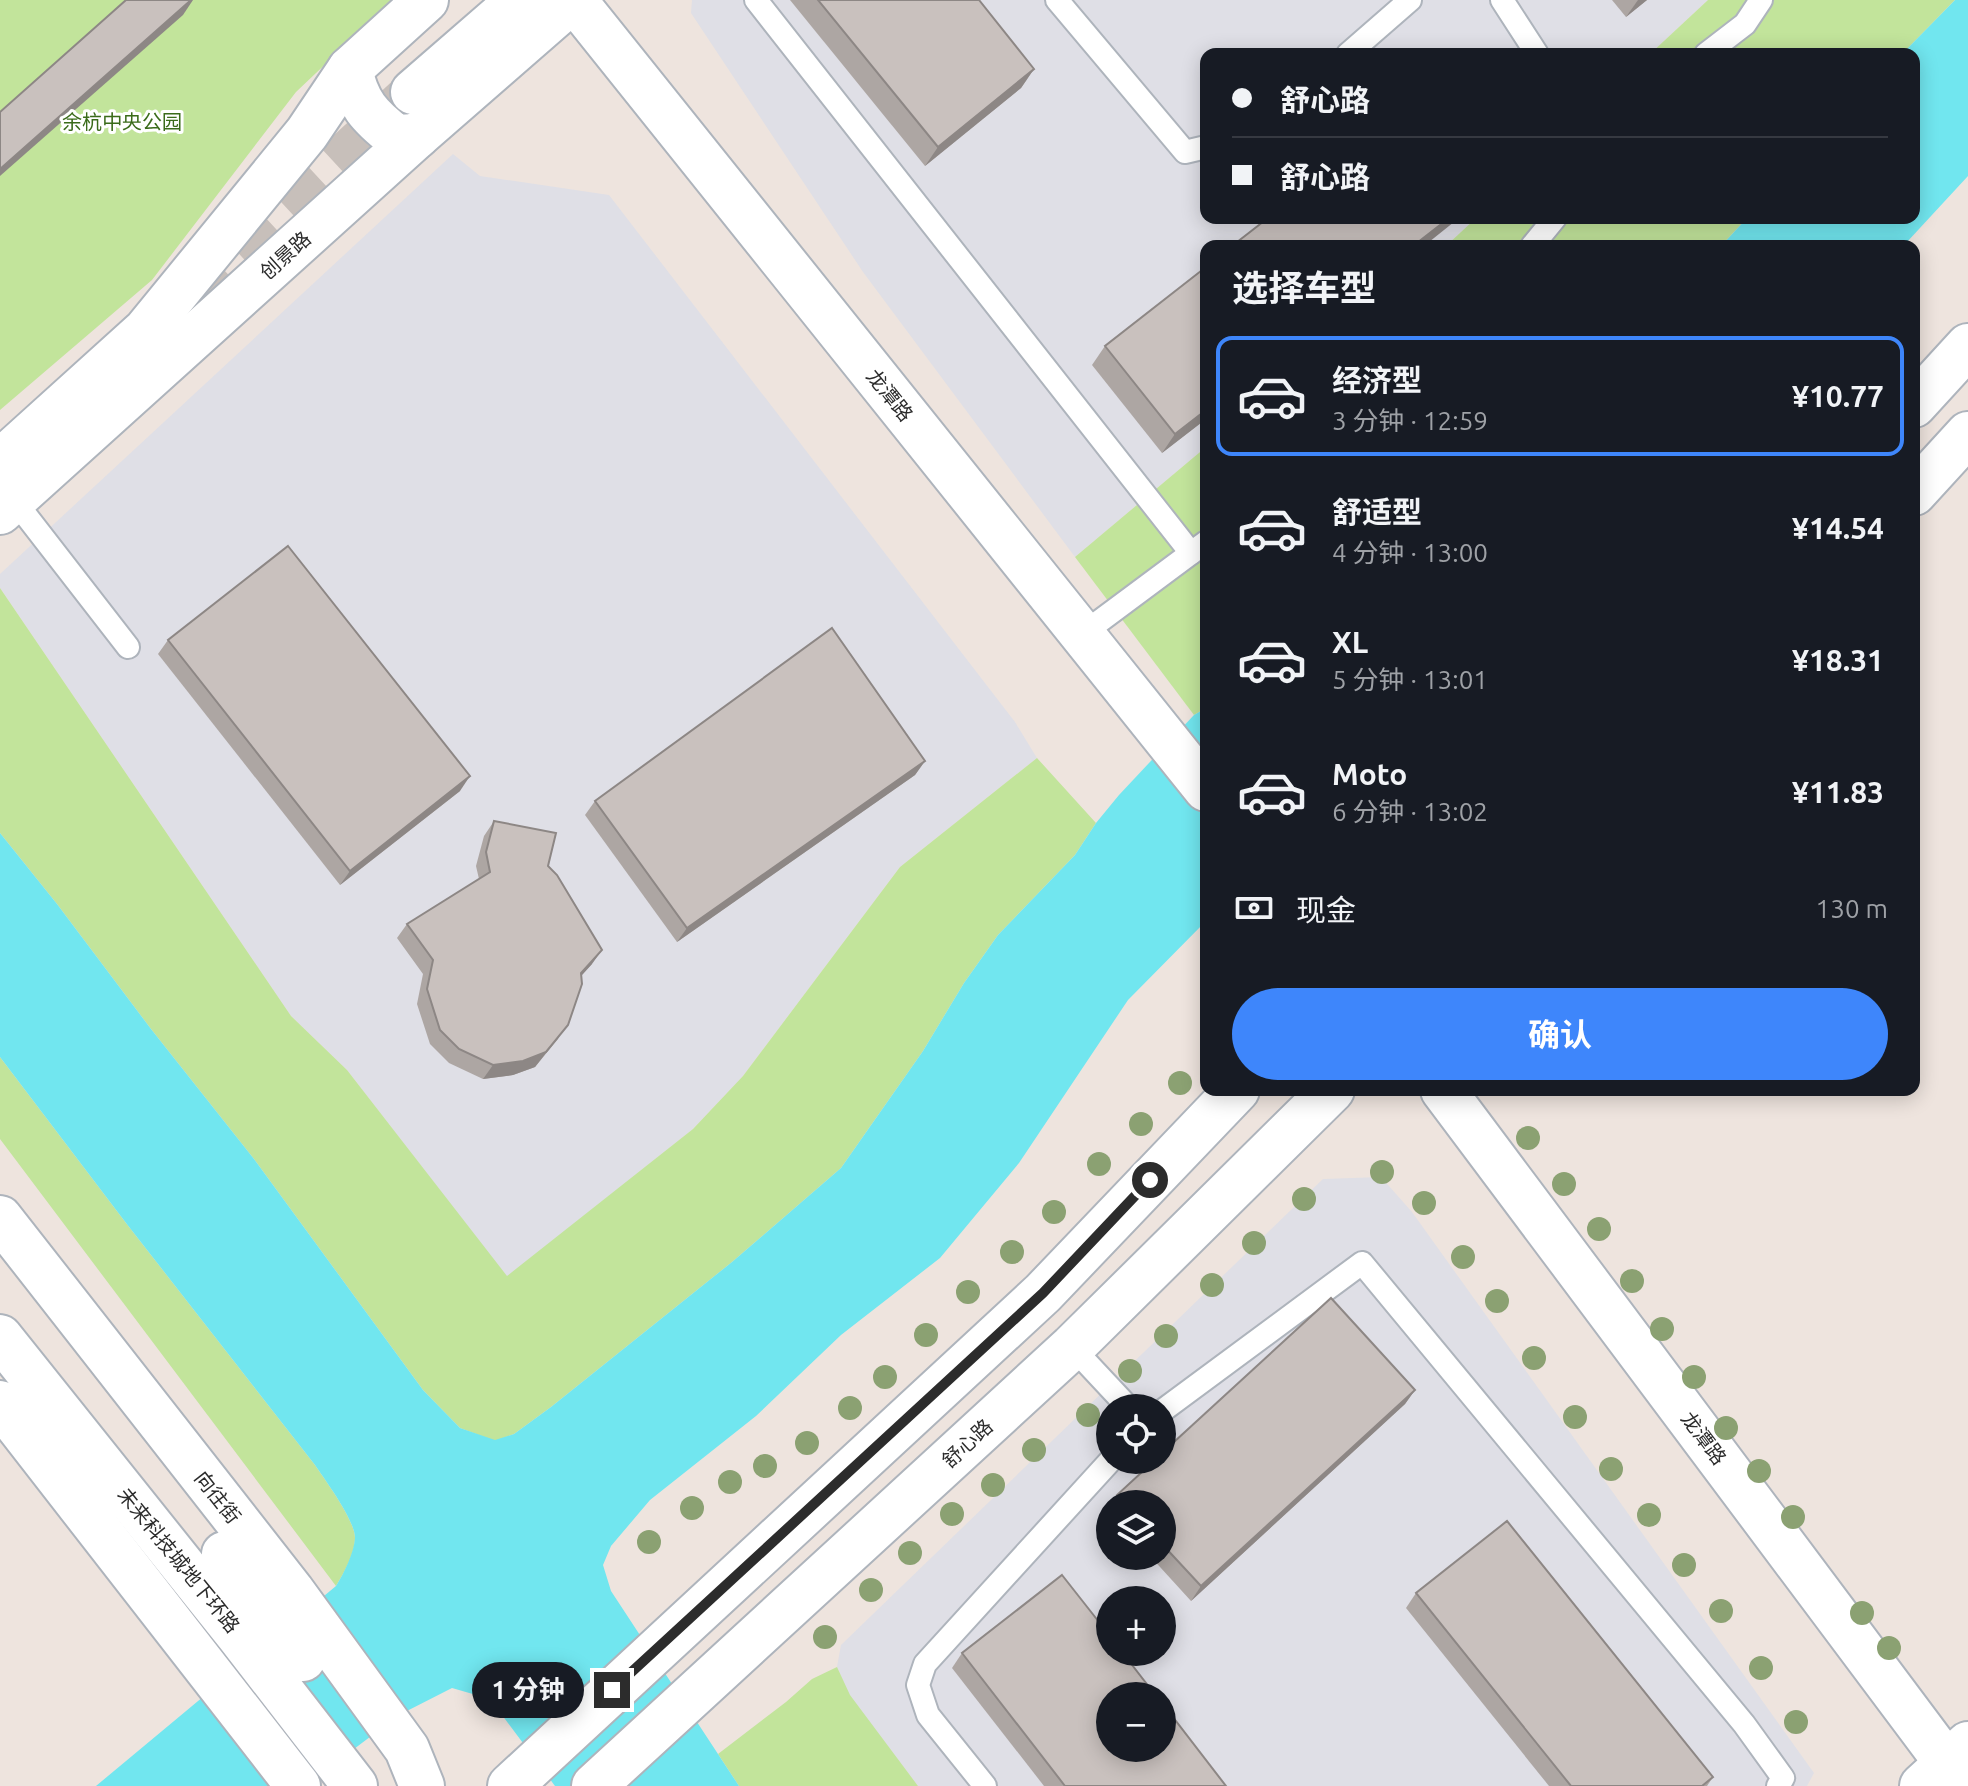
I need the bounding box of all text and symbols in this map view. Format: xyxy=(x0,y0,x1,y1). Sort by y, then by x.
text: 舒心路 xyxy=(1280,83,1370,117)
park label: 余杭中央公园 xyxy=(62,110,182,133)
text: 舒心路 xyxy=(1280,160,1370,194)
street label: 创景路 xyxy=(255,226,315,284)
text: 选择车型 xyxy=(1232,267,1376,308)
icon: car xyxy=(1236,360,1308,432)
text: 经济型 xyxy=(1332,363,1422,397)
street label: 龙潭路 xyxy=(862,364,918,426)
text: ¥10.77 xyxy=(1792,379,1884,413)
text: 3 分钟 · 12:59 xyxy=(1332,406,1488,435)
icon: car xyxy=(1236,492,1308,564)
text: 舒适型 xyxy=(1332,495,1422,529)
text: ¥14.54 xyxy=(1792,511,1884,545)
text: 4 分钟 · 13:00 xyxy=(1332,538,1488,567)
icon: car xyxy=(1236,624,1308,696)
text: XL xyxy=(1332,625,1368,659)
text: ¥18.31 xyxy=(1792,643,1884,677)
text: 5 分钟 · 13:01 xyxy=(1332,665,1488,694)
icon: car xyxy=(1236,756,1308,828)
text: Moto xyxy=(1332,757,1407,791)
text: ¥11.83 xyxy=(1792,775,1884,809)
text: 6 分钟 · 13:02 xyxy=(1332,797,1488,826)
icon: cash xyxy=(1232,886,1276,930)
text: 现金 xyxy=(1296,893,1356,927)
text: 130 m xyxy=(1816,894,1888,923)
button: 确认 xyxy=(1232,988,1888,1080)
route start xyxy=(1132,1162,1168,1198)
map controls xyxy=(1096,1394,1176,1762)
button: locate xyxy=(1096,1394,1176,1474)
street label: 龙潭路 xyxy=(1677,1407,1731,1469)
street label: 舒心路 xyxy=(937,1414,997,1472)
street label: 向往街 xyxy=(190,1466,246,1528)
street label: 未来科技城地下环路 xyxy=(113,1483,245,1637)
button: layers xyxy=(1096,1490,1176,1570)
button: + xyxy=(1096,1586,1176,1666)
callout: 1 分钟 xyxy=(472,1662,584,1718)
route end xyxy=(594,1672,630,1708)
text: 1 分钟 xyxy=(492,1675,564,1704)
button: − xyxy=(1096,1682,1176,1762)

